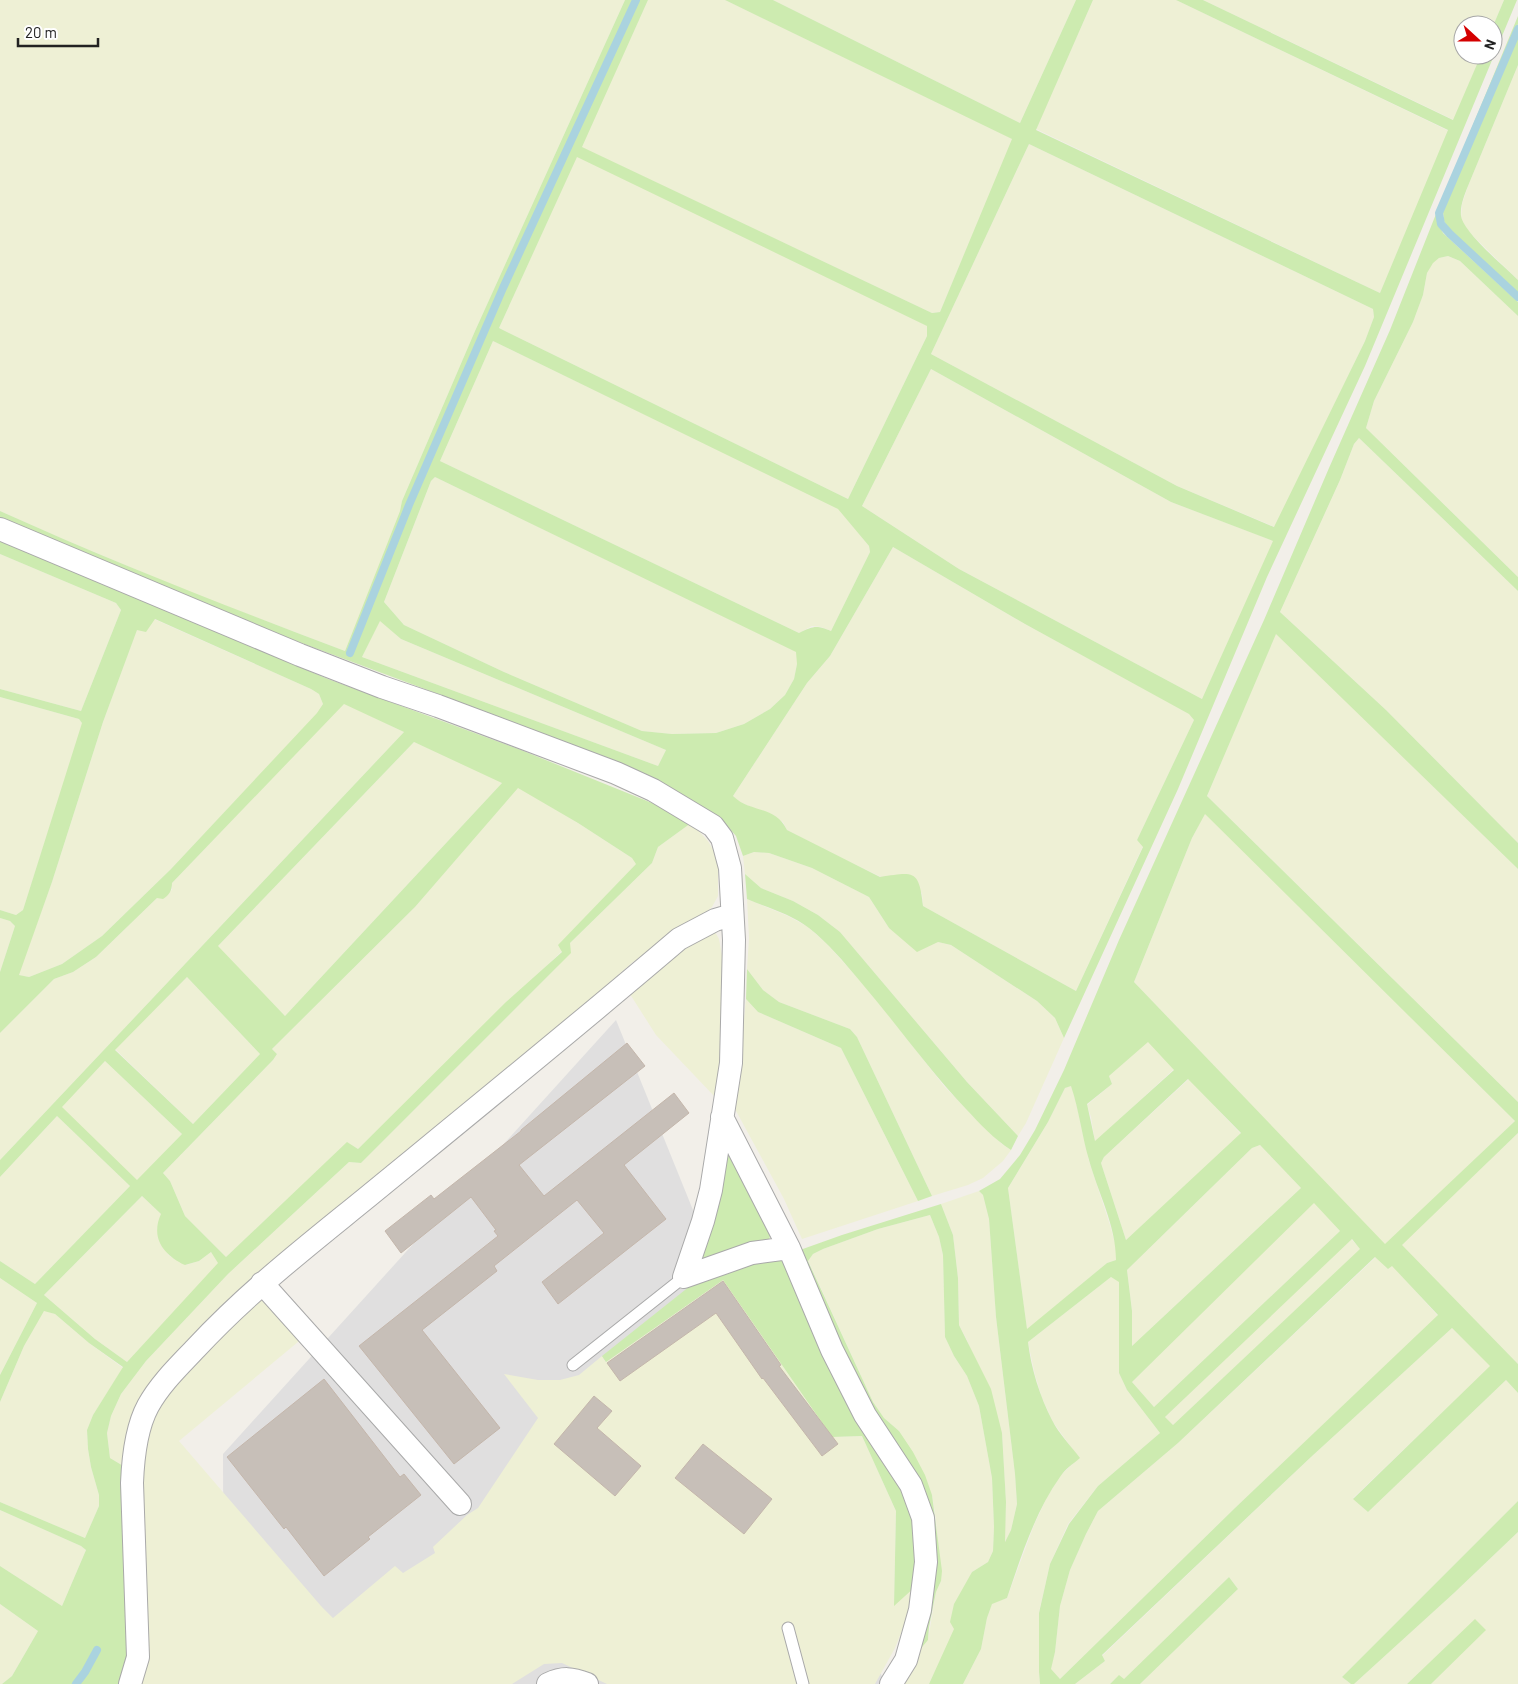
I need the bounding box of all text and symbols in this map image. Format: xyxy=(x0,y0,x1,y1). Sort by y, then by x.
scale bar xyxy=(18,15,98,47)
north arrow xyxy=(1453,15,1503,65)
text: 20 m xyxy=(25,23,57,41)
text: N xyxy=(1481,37,1500,52)

